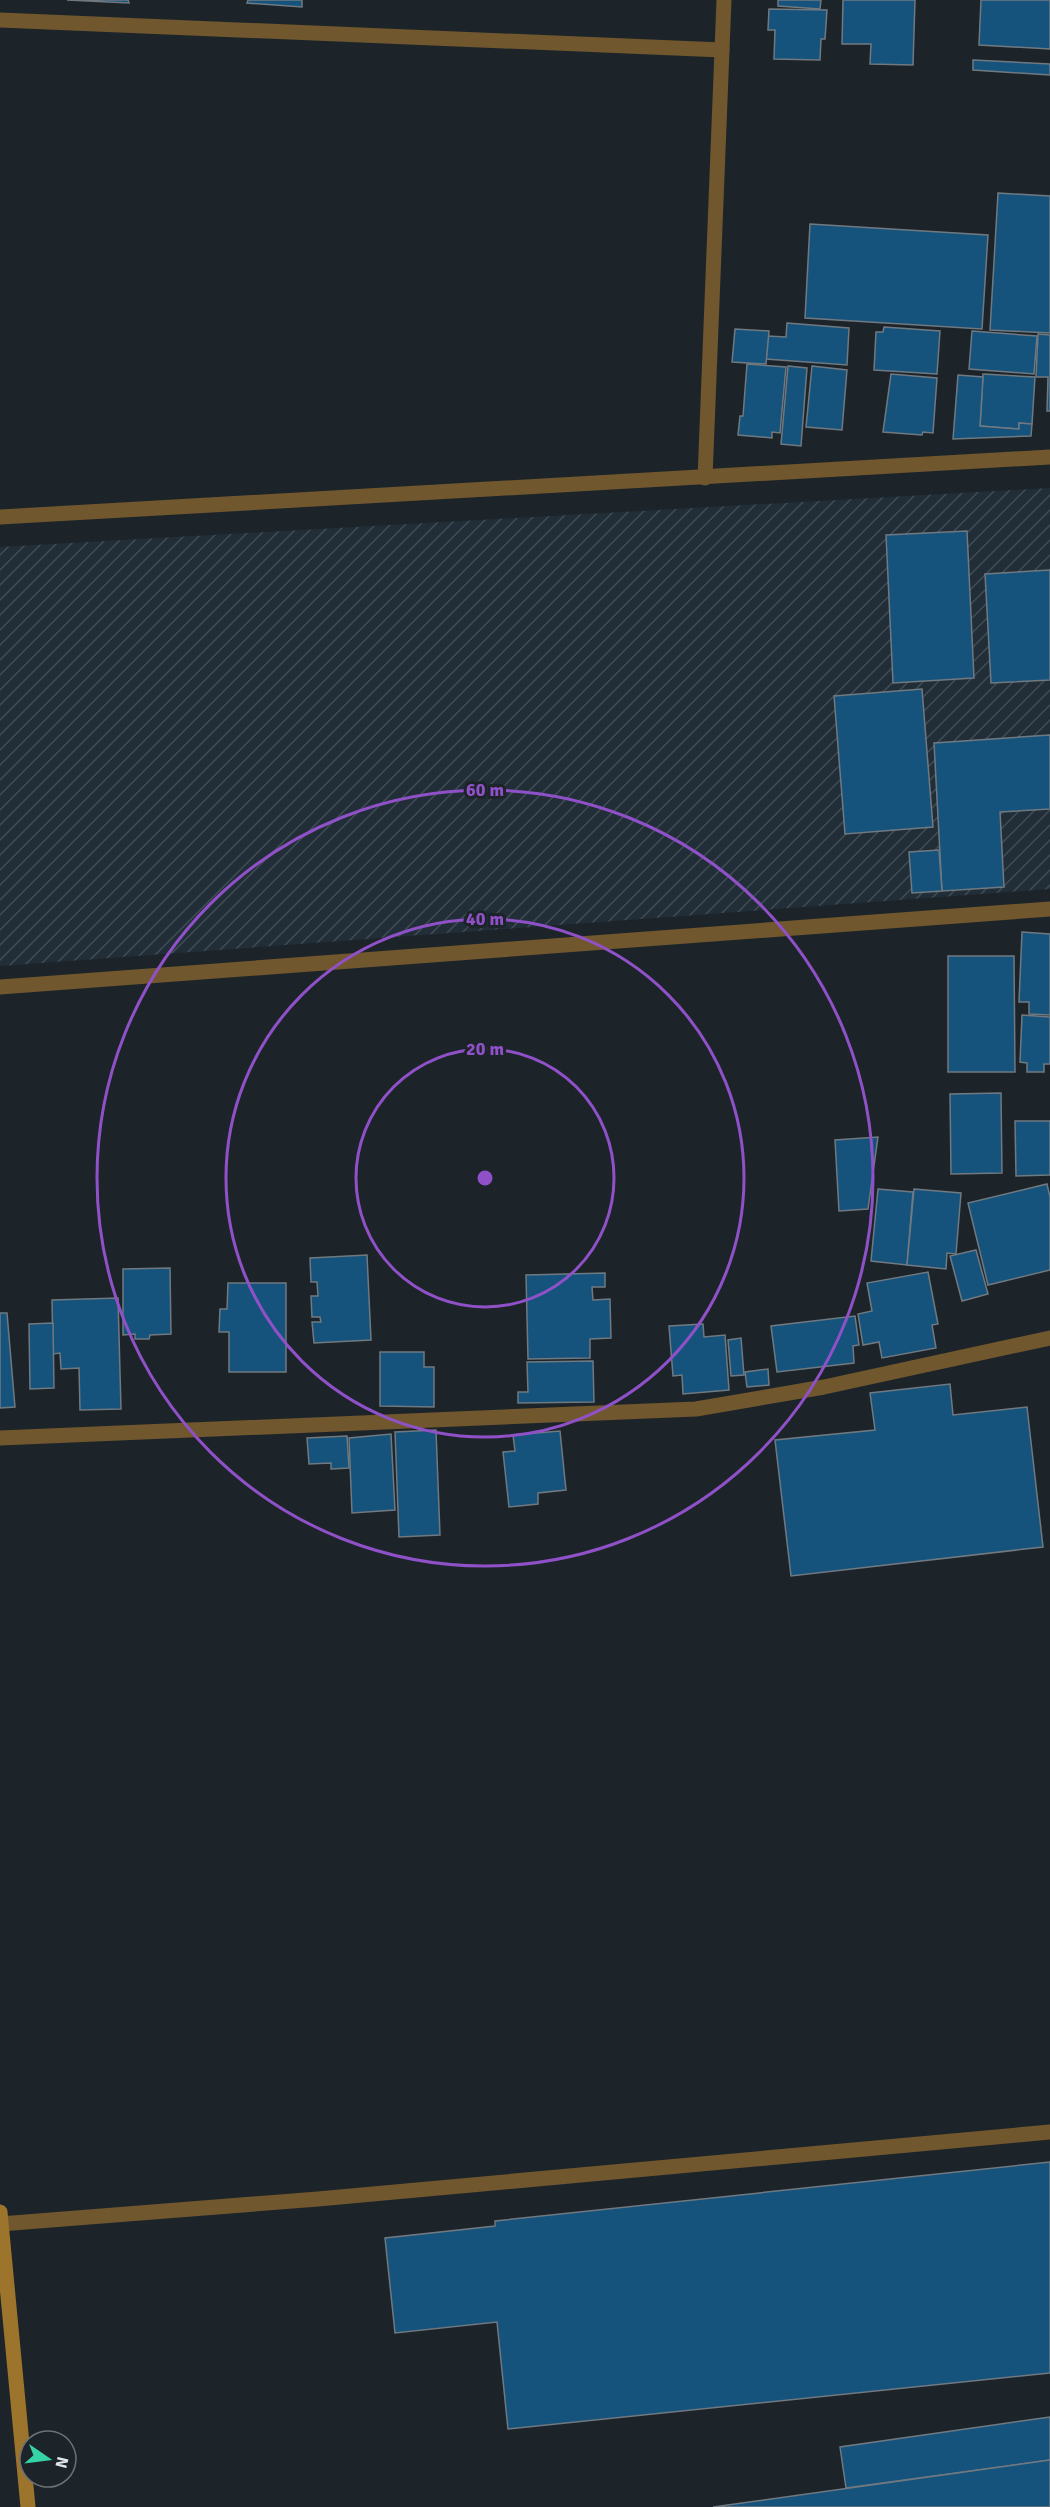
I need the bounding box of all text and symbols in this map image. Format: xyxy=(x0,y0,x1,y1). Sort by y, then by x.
text: 60 m xyxy=(466,779,504,801)
text: 40 m xyxy=(466,908,504,930)
text: 20 m xyxy=(466,1038,504,1060)
centre of rings xyxy=(475,1168,495,1188)
north arrow xyxy=(18,2429,78,2489)
text: N xyxy=(51,2455,73,2470)

